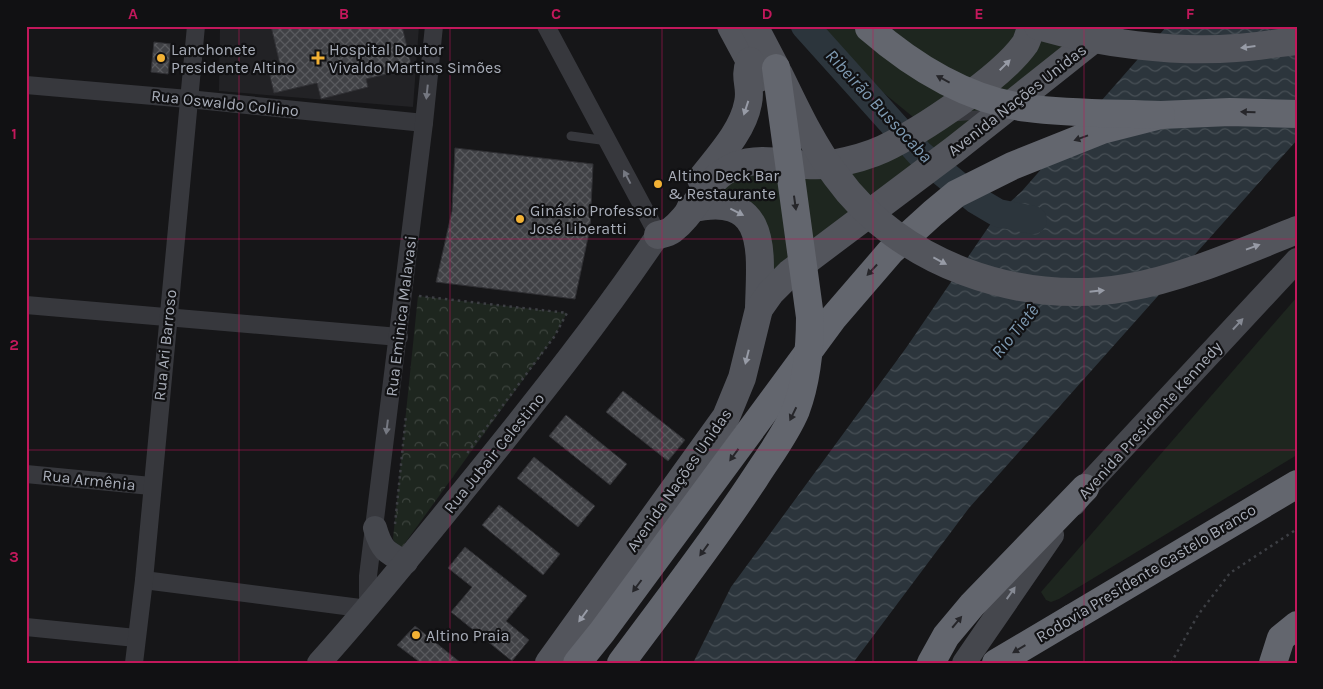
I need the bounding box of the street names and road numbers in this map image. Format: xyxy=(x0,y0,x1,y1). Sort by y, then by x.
street label: Avenida Nações Unidas xyxy=(944,40,1090,160)
street label: Rua Oswaldo Collino xyxy=(150,86,300,120)
street label: Rua Eminica Malavasi xyxy=(382,235,420,397)
street label: Rua Ari Barroso xyxy=(150,288,180,402)
street label: Avenida Presidente Kennedy xyxy=(1074,337,1226,503)
street label: Rua Jubair Celestino xyxy=(440,389,548,517)
street label: Avenida Nações Unidas xyxy=(622,405,736,555)
street label: Rua Armênia xyxy=(42,466,136,494)
street label: Rodovia Presidente Castelo Branco xyxy=(1033,500,1259,646)

